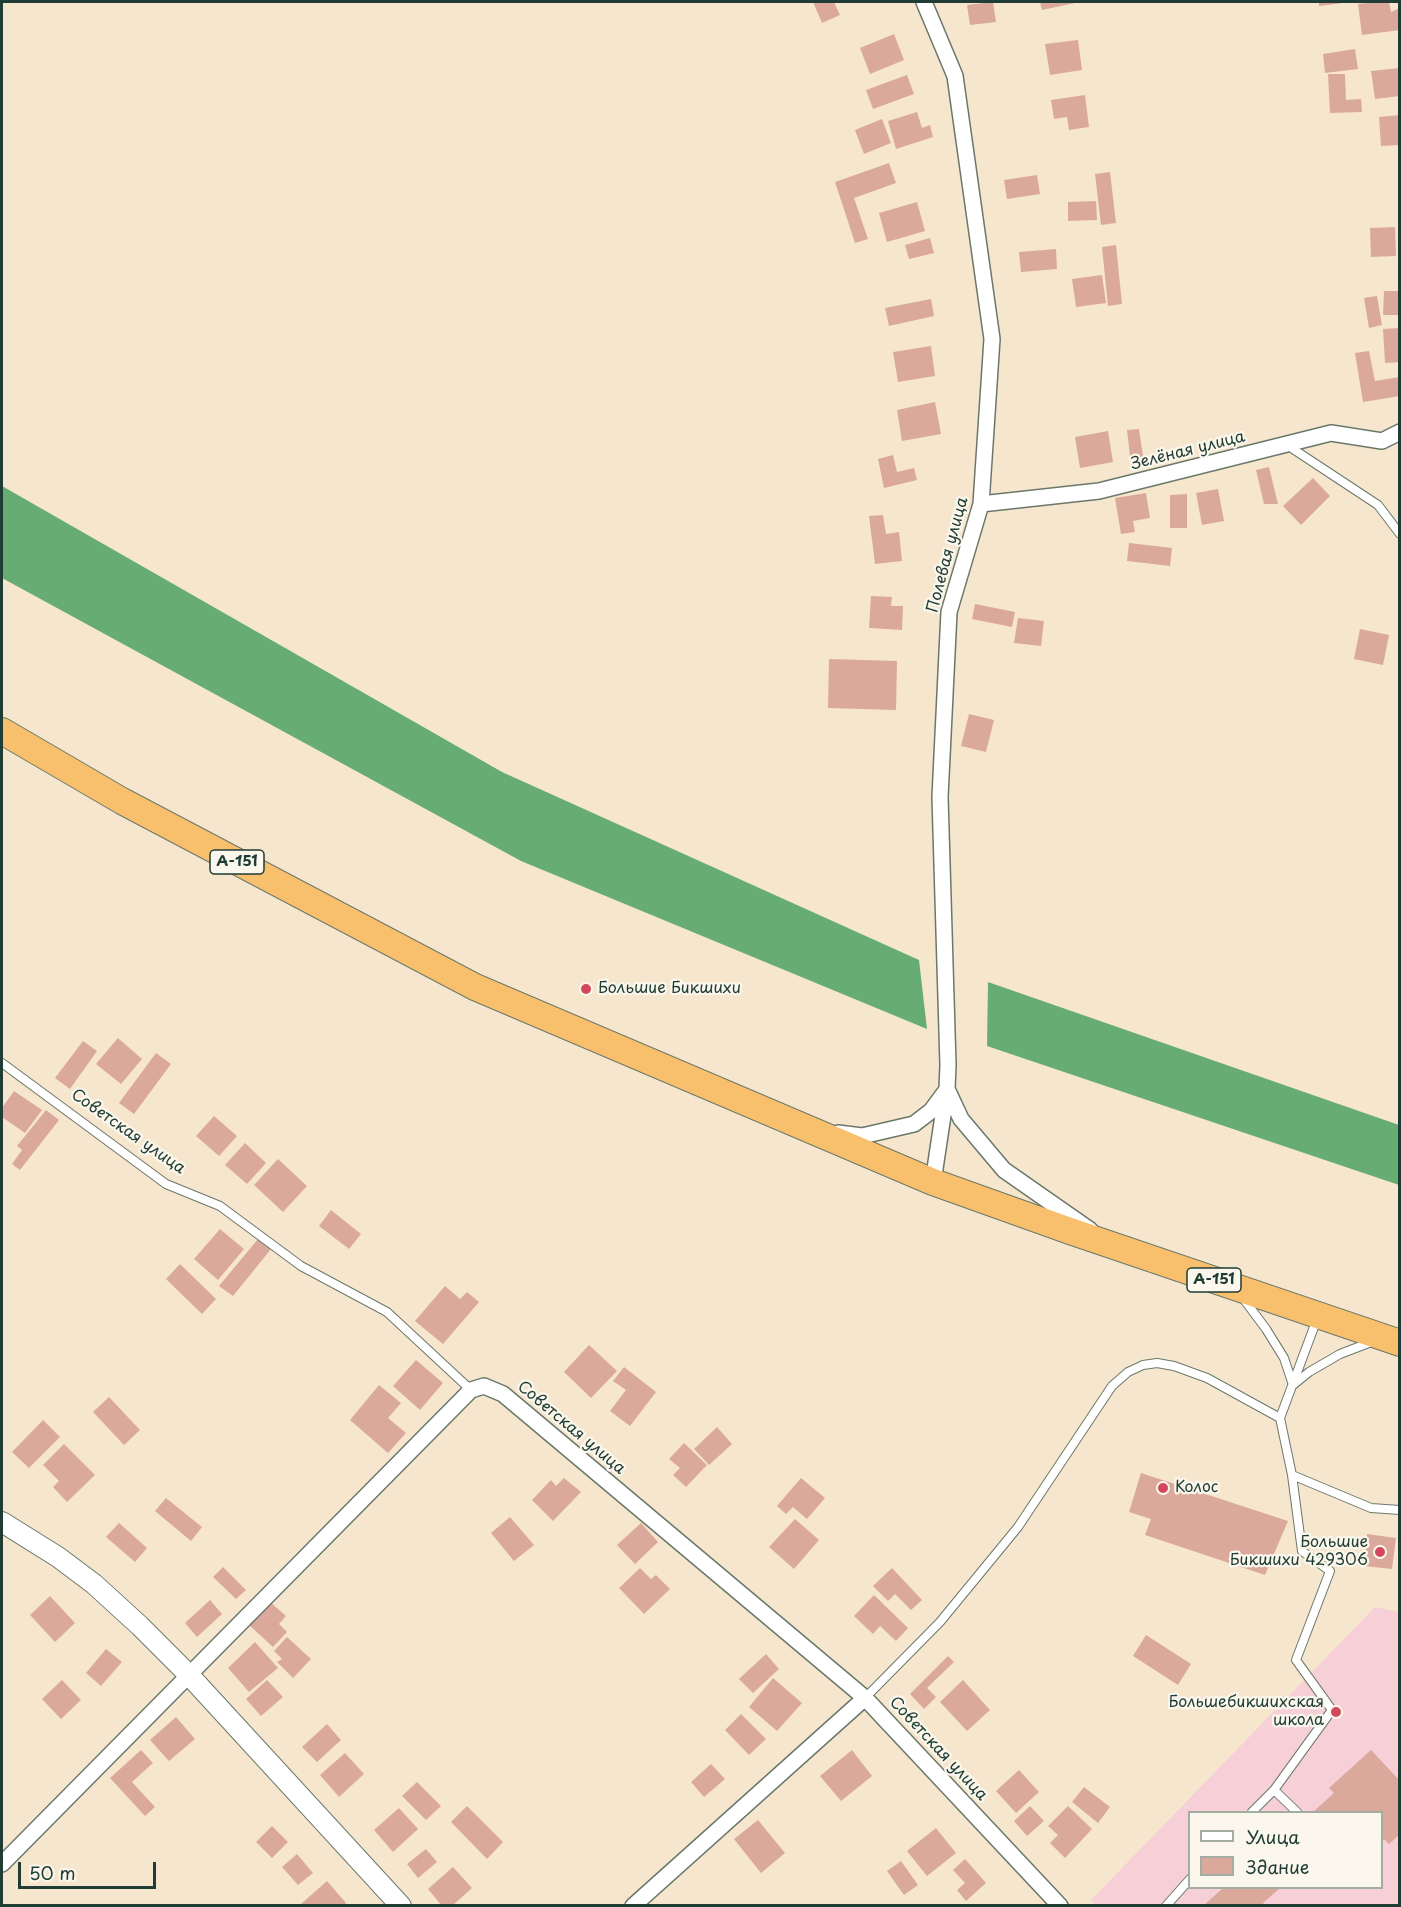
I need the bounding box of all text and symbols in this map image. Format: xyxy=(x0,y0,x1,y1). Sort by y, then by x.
street label: Зелёная улица xyxy=(1129,428,1247,474)
street label: Полевая улица xyxy=(923,495,973,615)
road number: А-151 xyxy=(210,850,264,874)
place label: Большие Бикшихи xyxy=(598,979,741,999)
marker: Большие Бикшихи xyxy=(579,982,593,996)
street label: Советская улица xyxy=(67,1085,189,1179)
road number: А-151 xyxy=(1187,1268,1241,1292)
street label: Советская улица xyxy=(513,1377,629,1479)
place label: Колос xyxy=(1175,1478,1218,1498)
marker: Колос xyxy=(1156,1481,1170,1495)
place label: Большие Бикшихи 429306 xyxy=(1230,1533,1368,1571)
marker: Большие Бикшихи 429306 xyxy=(1373,1545,1387,1559)
street label: Советская улица xyxy=(885,1693,991,1805)
place label: Большебикшихская школа xyxy=(1169,1693,1324,1731)
marker: Большебикшихская школа xyxy=(1329,1705,1343,1719)
legend xyxy=(1188,1811,1383,1889)
text: Улица xyxy=(1246,1823,1300,1850)
scale bar xyxy=(21,1850,159,1888)
text: Здание xyxy=(1246,1853,1309,1880)
text: 50 m xyxy=(29,1859,76,1886)

